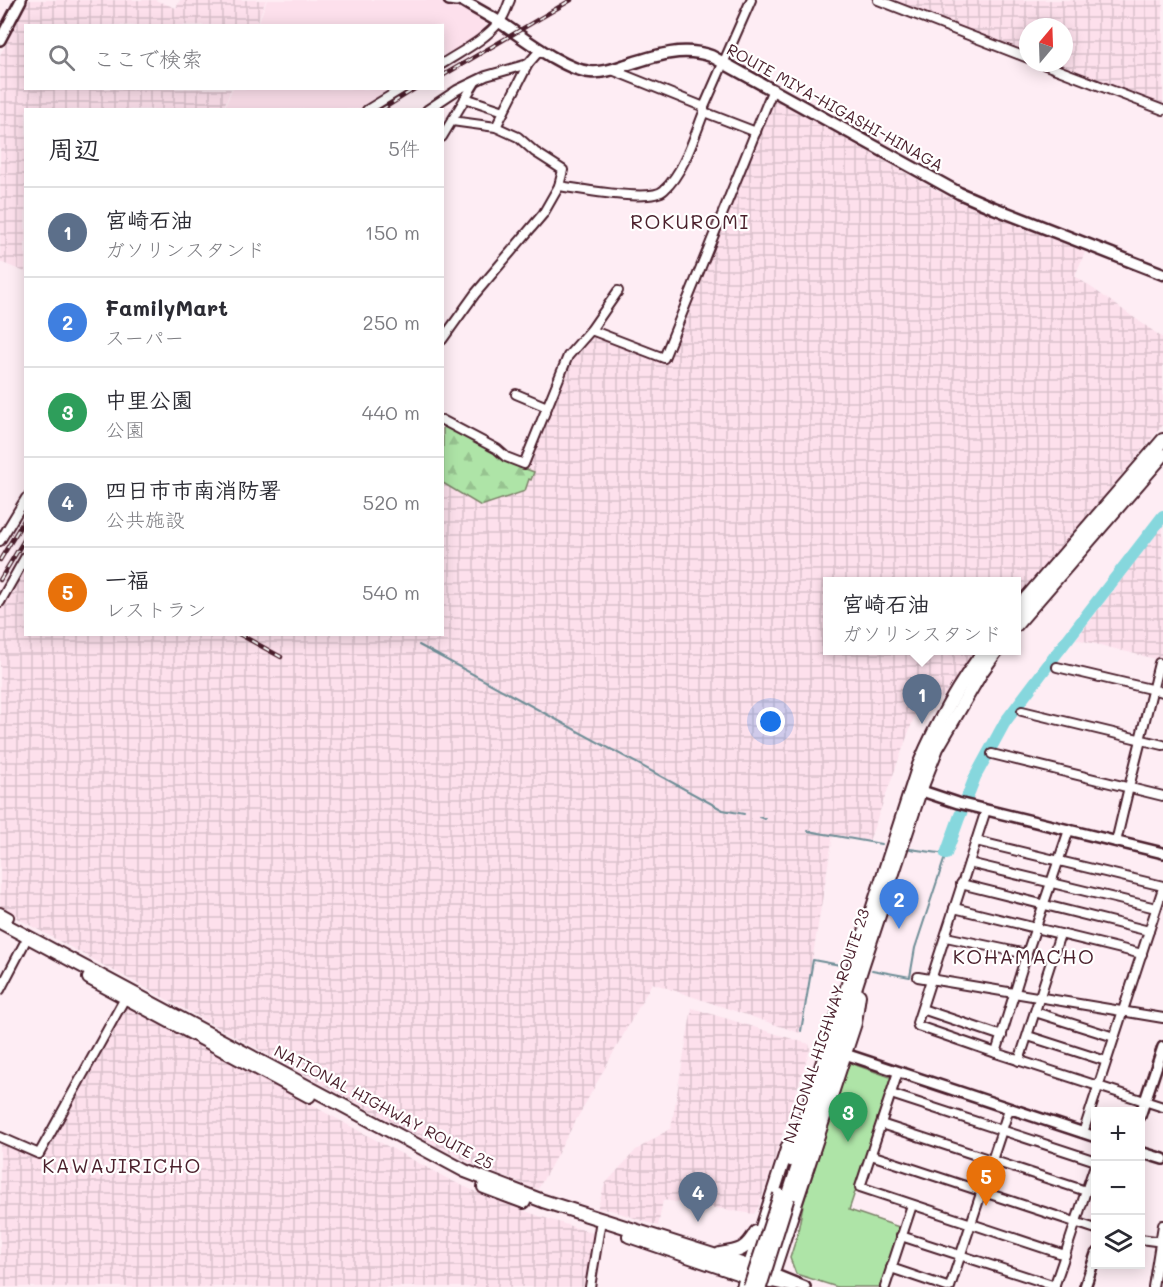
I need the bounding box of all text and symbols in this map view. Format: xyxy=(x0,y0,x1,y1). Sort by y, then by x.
north arrow xyxy=(1019,18,1073,72)
search box xyxy=(24,24,444,90)
street label: ROUTE MIYA-HIGASHI-HINAGA xyxy=(723,38,947,175)
icon: search xyxy=(45,41,78,74)
text: ここで検索 xyxy=(93,44,203,73)
text: 周辺 xyxy=(48,132,100,166)
text: 5件 xyxy=(388,135,420,161)
text: 宮崎石油 xyxy=(105,205,193,234)
district label: ROKUROMI xyxy=(630,208,750,234)
text: 1 xyxy=(63,219,72,245)
text: 150 m xyxy=(365,219,420,245)
text: ガソリンスタンド xyxy=(105,236,265,262)
text: FamilyMart xyxy=(105,293,228,322)
text: 2 xyxy=(62,309,73,335)
text: 250 m xyxy=(363,309,420,335)
text: スーパー xyxy=(105,324,184,350)
text: 中里公園 xyxy=(105,385,193,414)
text: 3 xyxy=(62,399,74,425)
text: 440 m xyxy=(362,399,420,425)
text: 公園 xyxy=(105,416,145,442)
text: 四日市市南消防署 xyxy=(105,475,281,504)
text: 4 xyxy=(61,489,74,515)
text: 520 m xyxy=(363,489,420,515)
text: 公共施設 xyxy=(105,506,185,532)
text: 一福 xyxy=(105,565,149,594)
popup xyxy=(823,577,1021,655)
text: 5 xyxy=(62,579,73,605)
text: 540 m xyxy=(362,579,420,605)
text: 宮崎石油 xyxy=(842,589,930,618)
text: レストラン xyxy=(105,596,207,622)
text: ガソリンスタンド xyxy=(842,620,1002,646)
pin: 1 xyxy=(902,674,942,724)
your location xyxy=(756,707,785,736)
pin: 2 xyxy=(880,880,918,929)
street label: NATIONAL HIGHWAY ROUTE 23 xyxy=(779,906,873,1146)
district label: KOHAMACHO xyxy=(953,943,1095,969)
street label: NATIONAL HIGHWAY ROUTE 25 xyxy=(271,1040,497,1173)
pin: 3 xyxy=(828,1092,868,1142)
map controls xyxy=(1091,1107,1145,1269)
button: + xyxy=(1091,1107,1145,1161)
district label: KAWAJIRICHO xyxy=(42,1152,202,1178)
pin: 5 xyxy=(966,1156,1006,1206)
button: − xyxy=(1091,1161,1145,1215)
pin: 4 xyxy=(678,1172,718,1222)
button: layers xyxy=(1091,1215,1145,1269)

